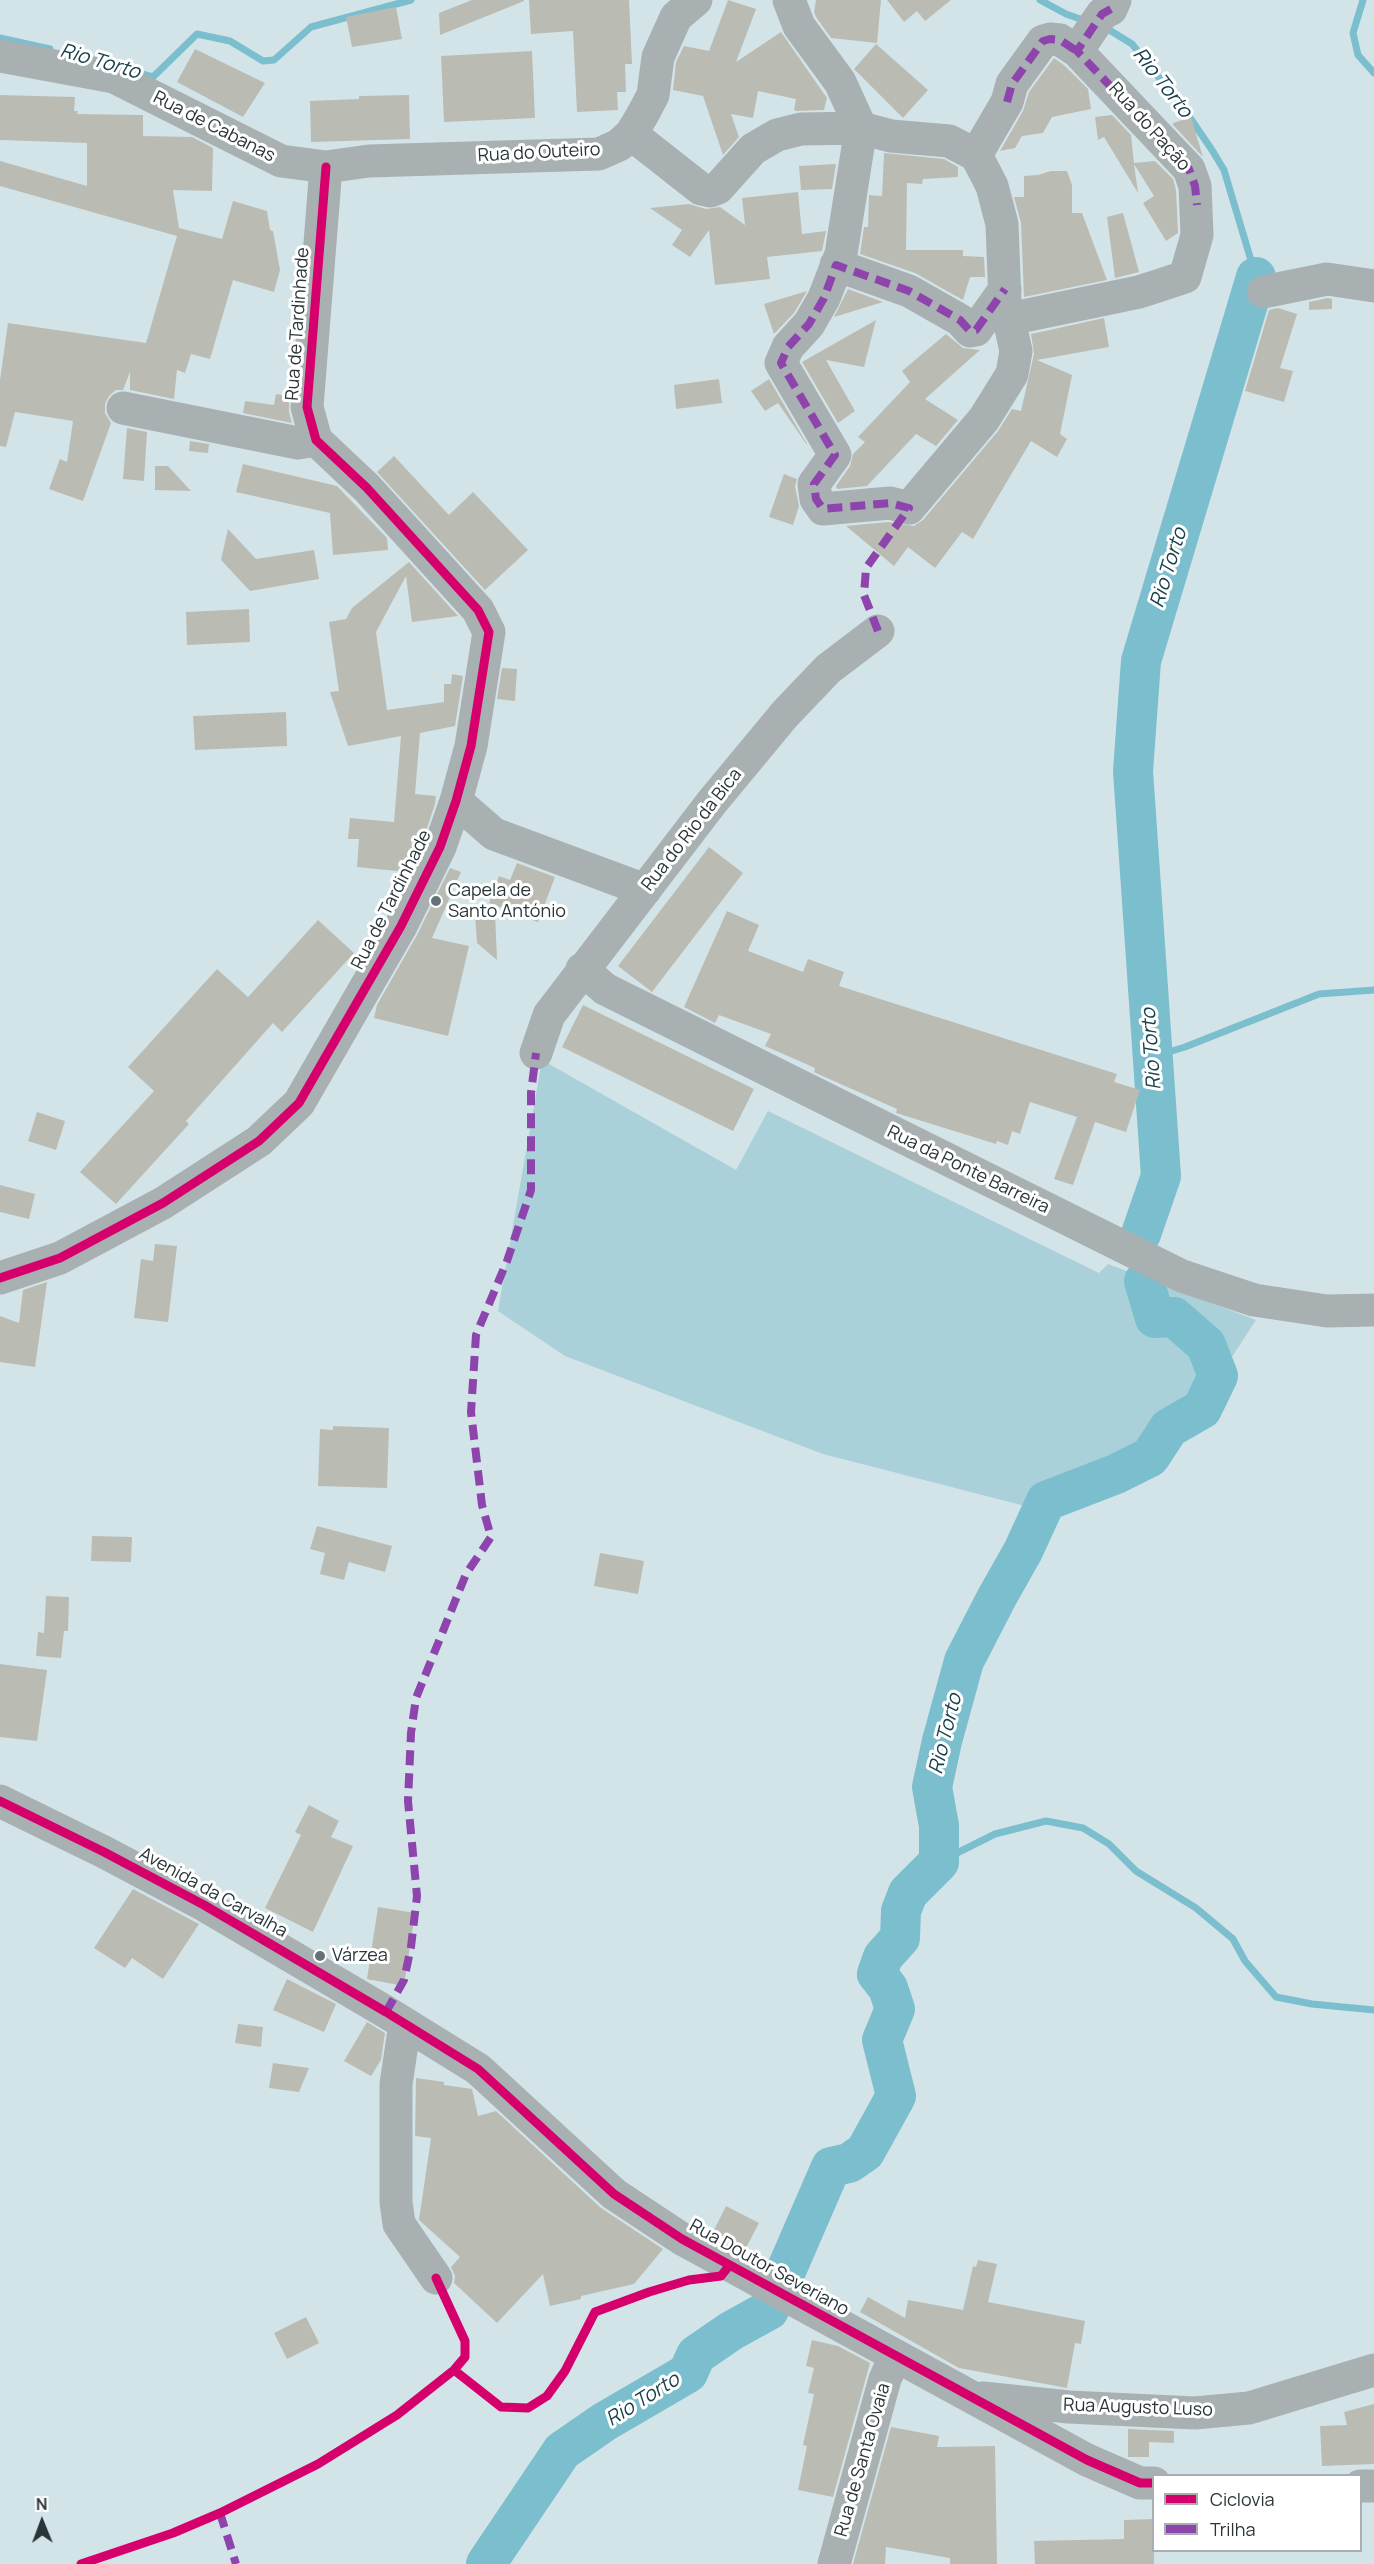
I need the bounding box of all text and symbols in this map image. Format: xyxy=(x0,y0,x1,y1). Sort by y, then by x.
water label: Rio Torto xyxy=(57,39,143,85)
water label: Rio Torto xyxy=(1127,43,1197,123)
street label: Rua do Pação xyxy=(1104,78,1194,176)
street label: Rua de Cabanas xyxy=(149,87,279,167)
street label: Rua do Outeiro xyxy=(477,139,601,167)
street label: Rua de Tardinhade xyxy=(282,247,314,401)
water label: Rio Torto xyxy=(1146,525,1192,611)
street label: Rua do Rio da Bica xyxy=(637,764,747,896)
street label: Rua de Tardinhade xyxy=(347,827,437,973)
place label: Capela de Santo António xyxy=(448,880,566,922)
marker: Capela de Santo António xyxy=(429,894,443,908)
water label: Rio Torto xyxy=(1137,1007,1167,1091)
street label: Rua da Ponte Barreira xyxy=(883,1121,1053,1219)
water label: Rio Torto xyxy=(924,1691,968,1777)
street label: Avenida da Carvalha xyxy=(135,1843,291,1943)
place label: Várzea xyxy=(332,1945,388,1967)
marker: Várzea xyxy=(313,1949,327,1963)
street label: Rua Doutor Severiano xyxy=(685,2215,853,2321)
water label: Rio Torto xyxy=(602,2368,684,2432)
street label: Rua de Santa Ovaia xyxy=(831,2381,895,2539)
street label: Rua Augusto Luso xyxy=(1063,2395,1213,2421)
legend xyxy=(1152,2474,1362,2552)
text: Ciclovia xyxy=(1210,2487,1275,2511)
north arrow xyxy=(12,2492,72,2552)
text: N xyxy=(36,2493,48,2515)
text: Trilha xyxy=(1210,2517,1255,2541)

